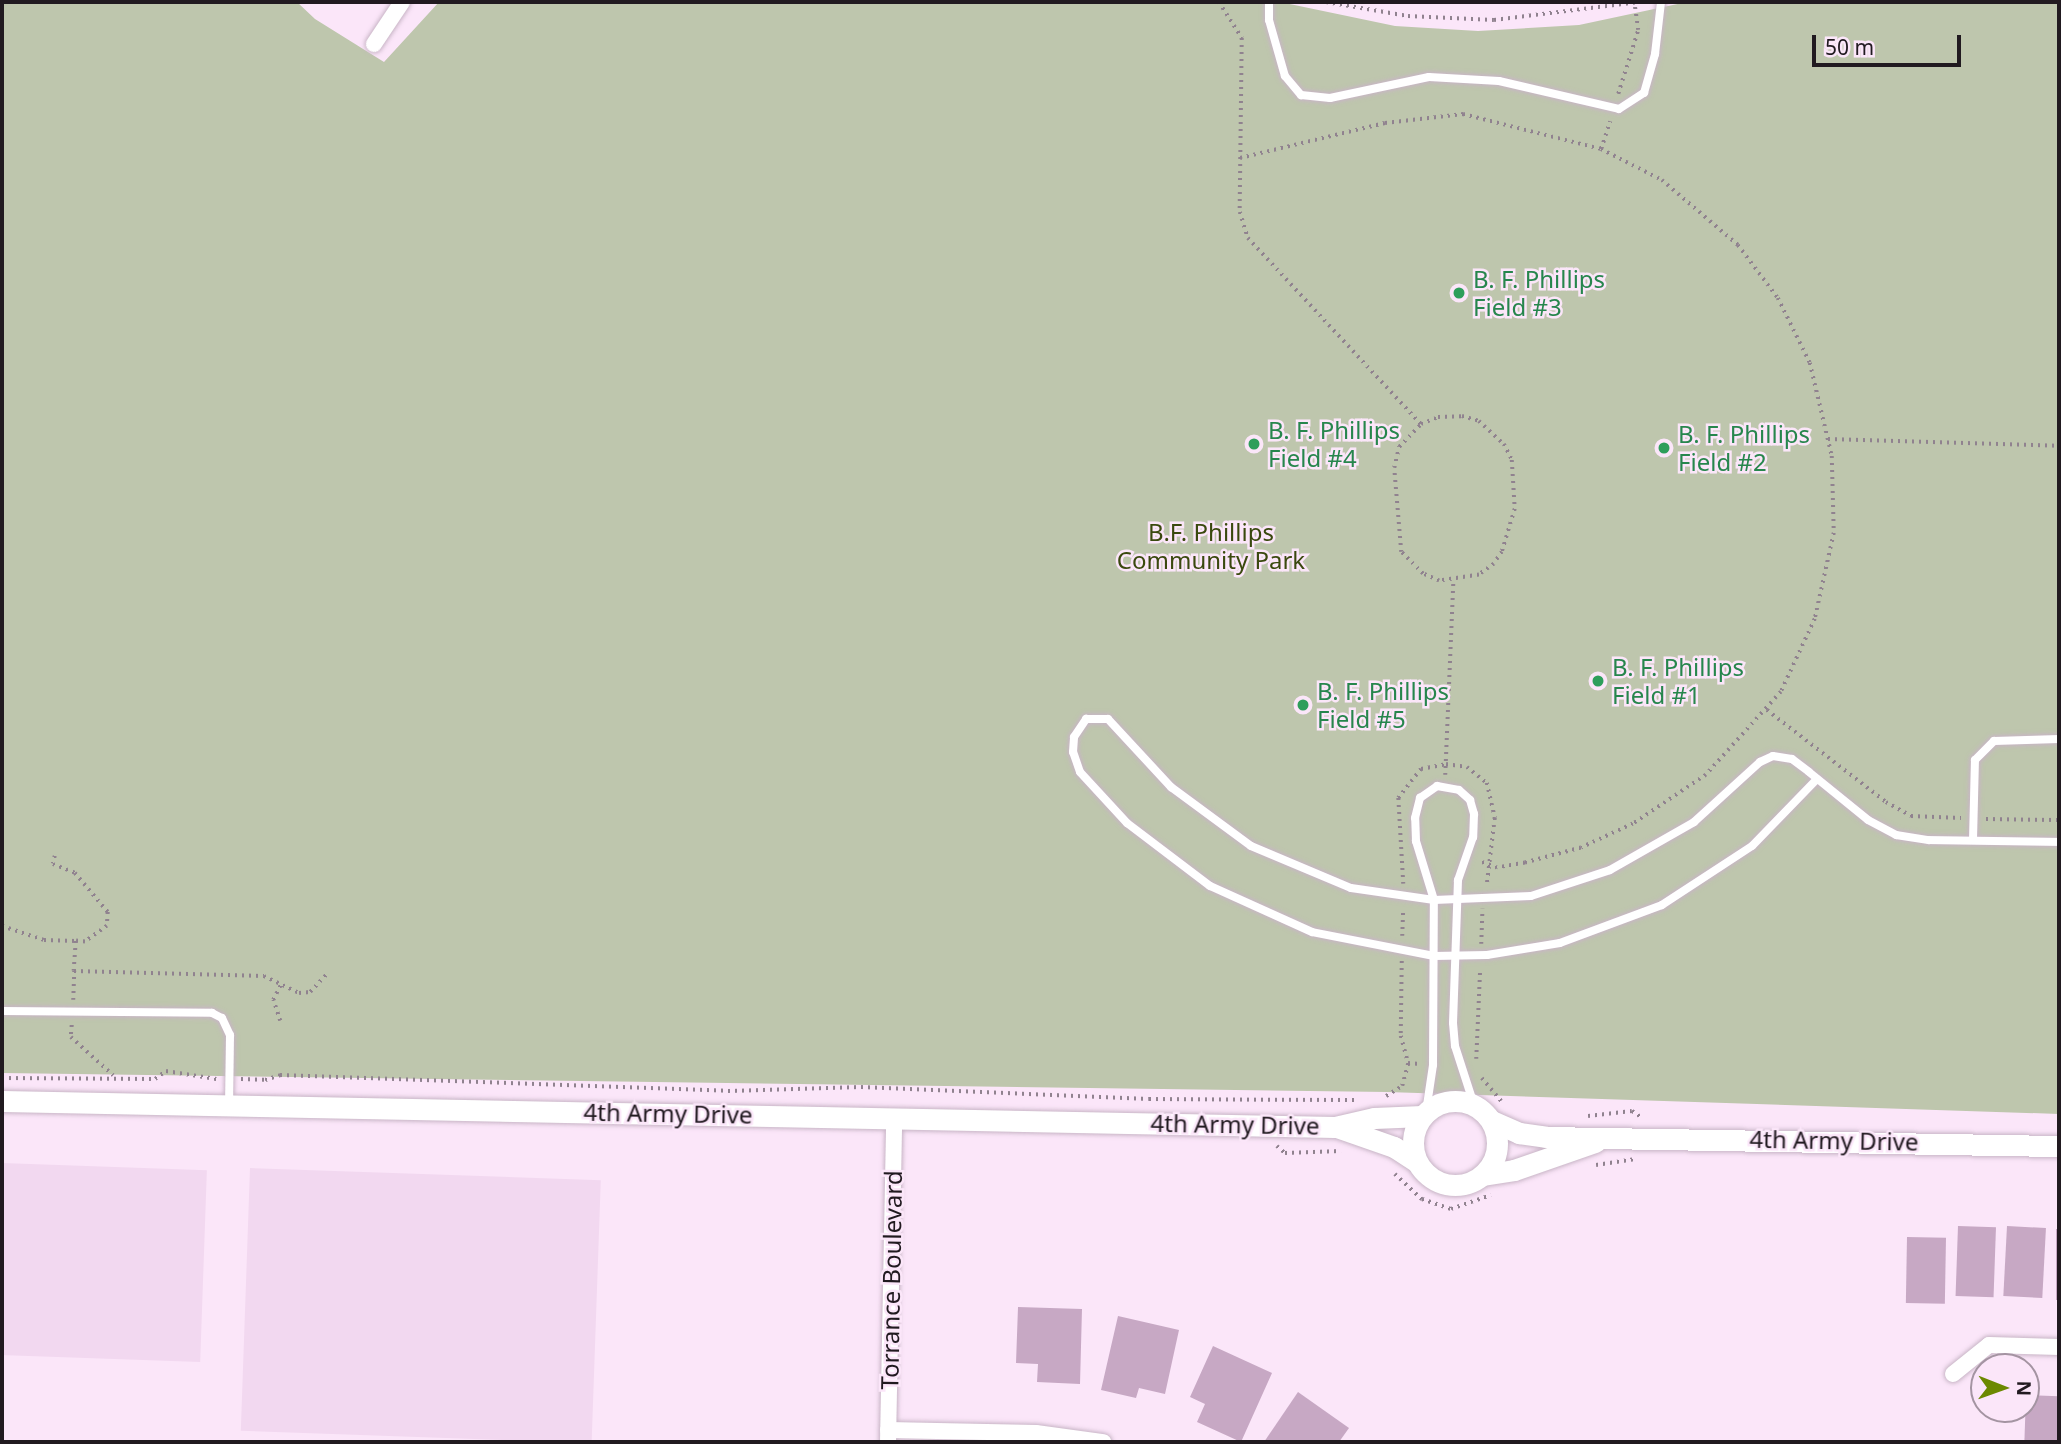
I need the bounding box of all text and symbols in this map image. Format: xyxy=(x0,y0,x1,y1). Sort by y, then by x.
scale bar xyxy=(1816,21,1965,65)
text: 50 m xyxy=(1825,33,1874,61)
place label: B. F. Phillips Field #3 xyxy=(1473,265,1605,321)
marker: B. F. Phillips Field #3 xyxy=(1451,285,1467,301)
place label: B. F. Phillips Field #4 xyxy=(1268,416,1400,472)
place label: B. F. Phillips Field #2 xyxy=(1678,420,1810,476)
marker: B. F. Phillips Field #4 xyxy=(1246,436,1262,452)
marker: B. F. Phillips Field #2 xyxy=(1656,440,1672,456)
park label: B.F. Phillips Community Park xyxy=(1117,518,1305,574)
place label: B. F. Phillips Field #1 xyxy=(1612,653,1744,709)
marker: B. F. Phillips Field #1 xyxy=(1590,673,1606,689)
place label: B. F. Phillips Field #5 xyxy=(1317,677,1449,733)
marker: B. F. Phillips Field #5 xyxy=(1295,697,1311,713)
street label: 4th Army Drive xyxy=(583,1097,753,1129)
street label: 4th Army Drive xyxy=(1150,1108,1320,1140)
street label: 4th Army Drive xyxy=(1749,1124,1919,1156)
street label: Torrance Boulevard xyxy=(875,1170,907,1390)
north arrow xyxy=(1970,1353,2040,1423)
text: N xyxy=(2011,1380,2037,1396)

